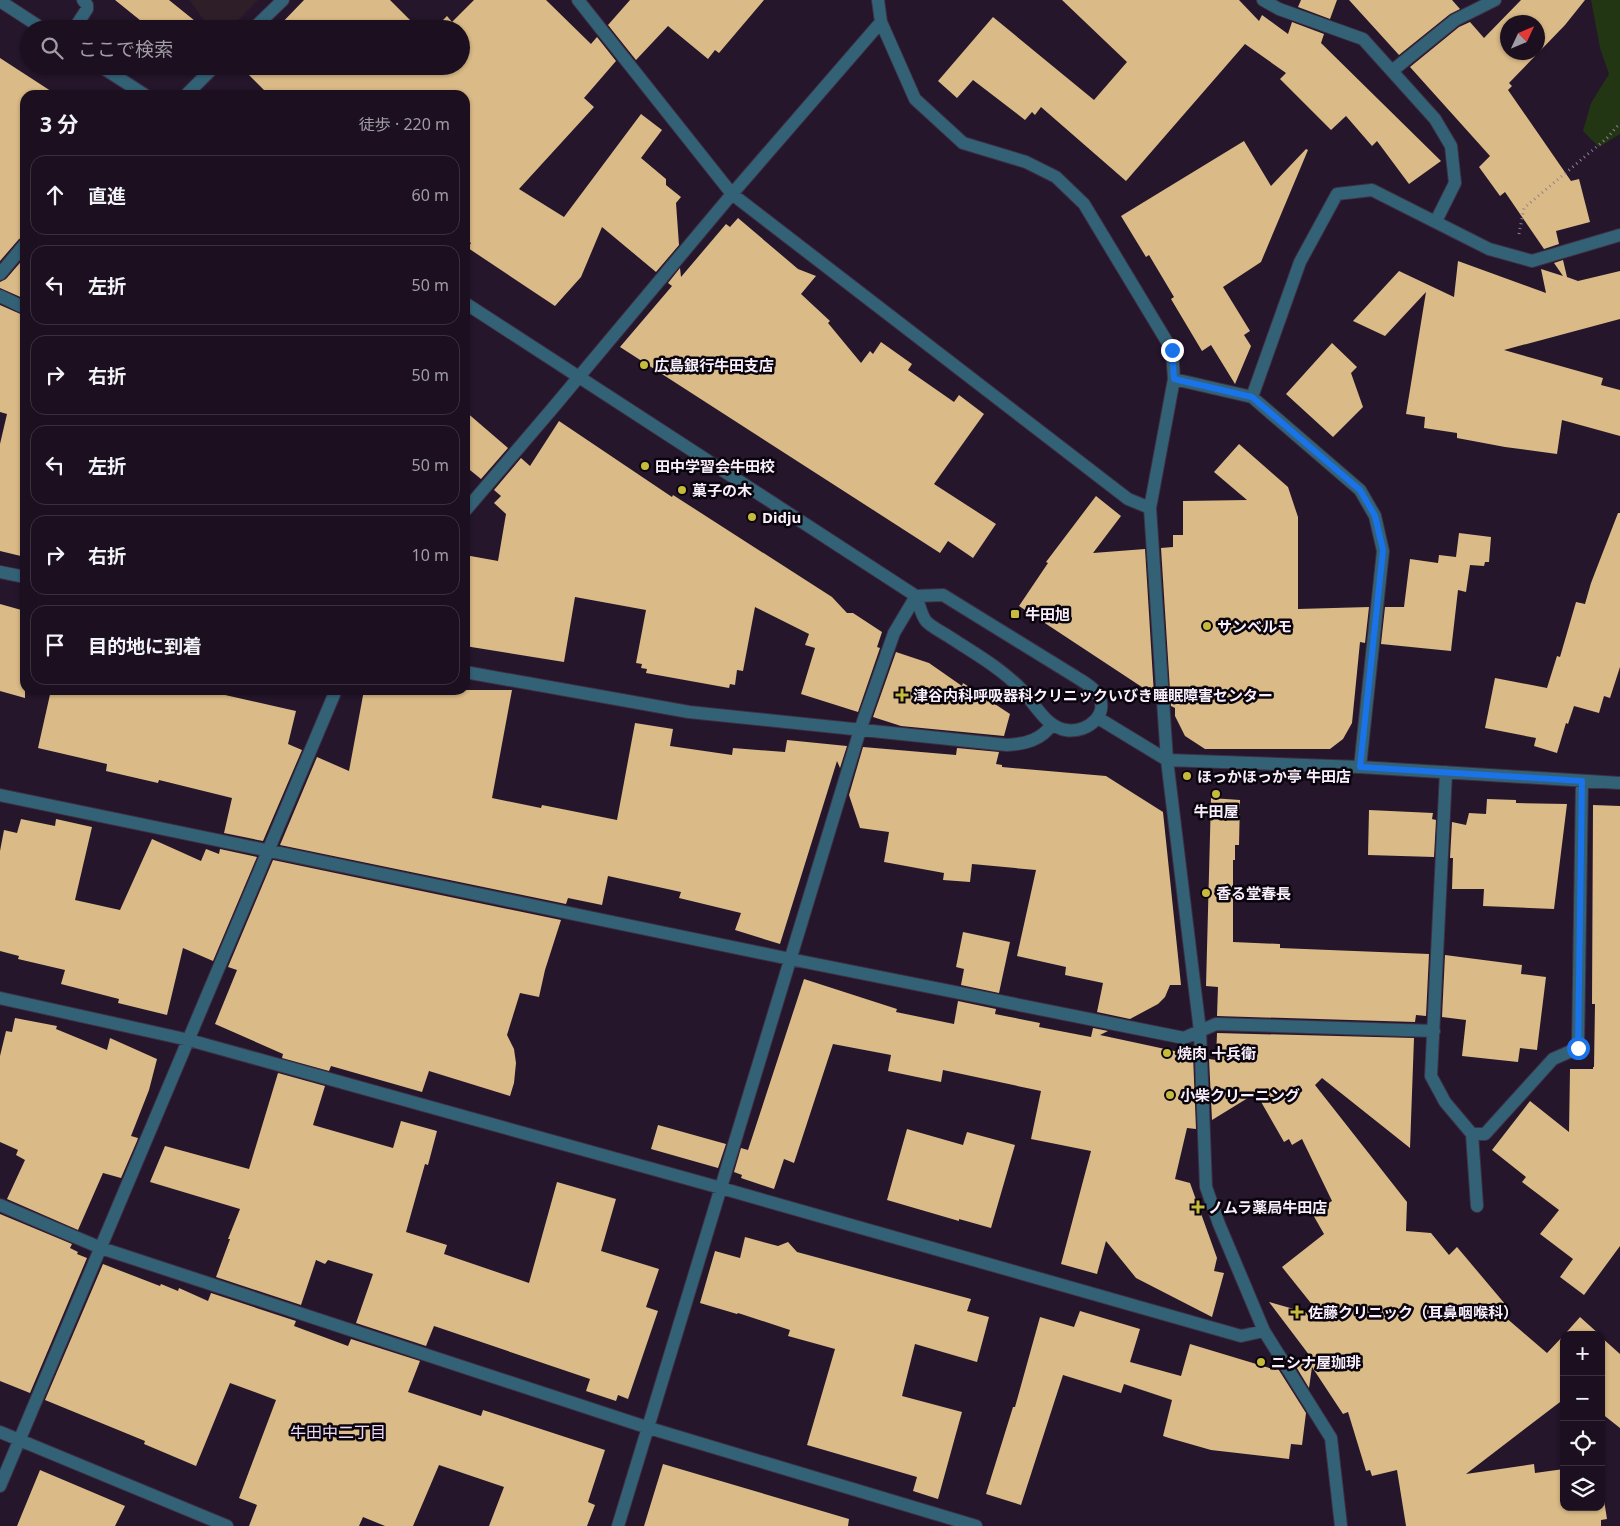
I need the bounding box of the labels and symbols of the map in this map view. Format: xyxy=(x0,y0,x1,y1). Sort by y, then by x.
north arrow xyxy=(1500,15,1545,60)
route end xyxy=(1161,339,1184,362)
place label: 広島銀行牛田支店 xyxy=(654,355,774,375)
marker: 広島銀行牛田支店 xyxy=(638,359,650,371)
place label: 田中学習会牛田校 xyxy=(655,456,775,476)
marker: 田中学習会牛田校 xyxy=(639,460,651,472)
place label: 菓子の木 xyxy=(692,480,752,500)
marker: 菓子の木 xyxy=(676,484,688,496)
place label: Didju xyxy=(762,507,801,527)
marker: Didju xyxy=(746,511,758,523)
place label: 牛田旭 xyxy=(1025,604,1070,624)
marker: 牛田旭 xyxy=(1009,608,1021,620)
place label: サンベルモ xyxy=(1217,616,1292,636)
marker: サンベルモ xyxy=(1201,620,1213,632)
place label: 津谷内科呼吸器科クリニックいびき睡眠障害センター xyxy=(913,685,1273,705)
marker: 津谷内科呼吸器科クリニックいびき睡眠障害センター xyxy=(895,688,909,702)
place label: ほっかほっか亭 牛田店 xyxy=(1197,766,1351,786)
marker: ほっかほっか亭 牛田店 xyxy=(1181,770,1193,782)
marker: 牛田屋 xyxy=(1210,788,1222,800)
place label: 牛田屋 xyxy=(1193,801,1239,821)
place label: 香る堂春長 xyxy=(1216,883,1291,903)
marker: 香る堂春長 xyxy=(1200,887,1212,899)
route start xyxy=(1567,1037,1590,1060)
place label: 焼肉 十兵衛 xyxy=(1177,1043,1256,1063)
marker: 焼肉 十兵衛 xyxy=(1161,1047,1173,1059)
place label: 小柴クリーニング xyxy=(1180,1085,1300,1105)
marker: 小柴クリーニング xyxy=(1164,1089,1176,1101)
place label: ノムラ薬局牛田店 xyxy=(1208,1197,1327,1217)
marker: ノムラ薬局牛田店 xyxy=(1192,1201,1204,1213)
place label: 佐藤クリニック（耳鼻咽喉科） xyxy=(1308,1302,1518,1322)
marker: 佐藤クリニック（耳鼻咽喉科） xyxy=(1290,1305,1304,1319)
place label: ニシナ屋珈琲 xyxy=(1271,1352,1361,1372)
marker: ニシナ屋珈琲 xyxy=(1255,1356,1267,1368)
district label: 牛田中二丁目 xyxy=(290,1421,386,1443)

